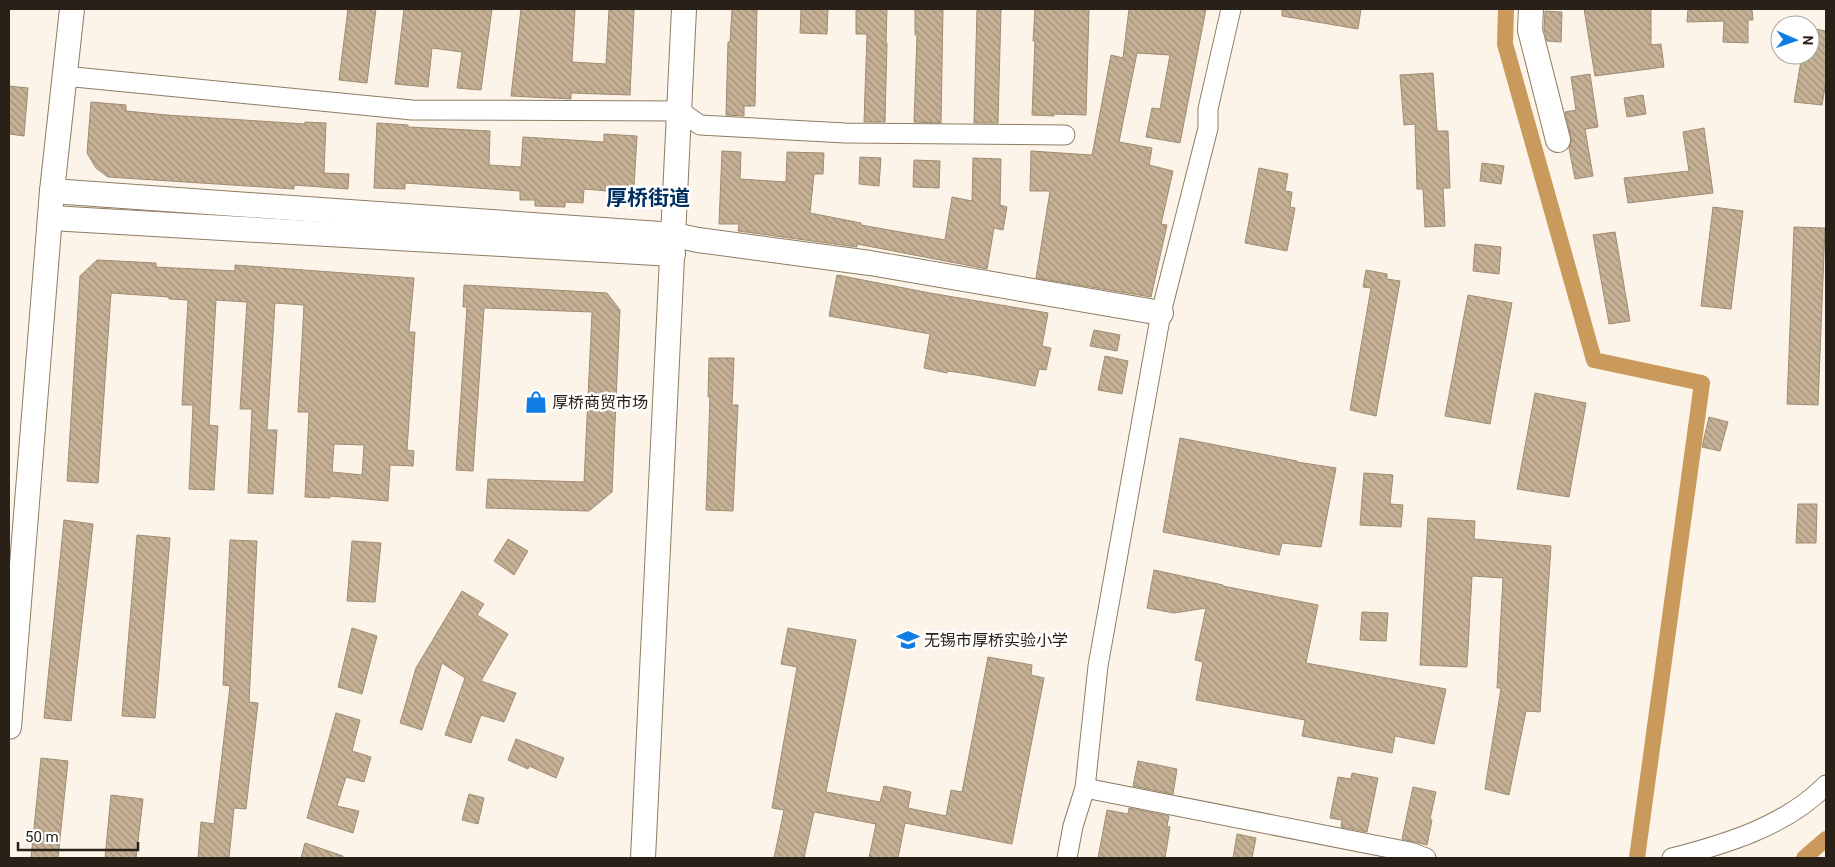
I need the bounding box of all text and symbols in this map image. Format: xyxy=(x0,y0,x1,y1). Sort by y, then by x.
north arrow xyxy=(1770,15,1820,65)
text: N xyxy=(1800,35,1816,46)
district label: 厚桥街道 xyxy=(606,186,690,210)
shop icon: 厚桥商贸市场 xyxy=(523,389,549,415)
place label: 厚桥商贸市场 xyxy=(552,393,648,412)
school or university icon: 无锡市厚桥实验小学 xyxy=(895,627,921,653)
place label: 无锡市厚桥实验小学 xyxy=(924,631,1068,650)
scale bar xyxy=(18,820,138,852)
text: 50 m xyxy=(25,828,59,846)

